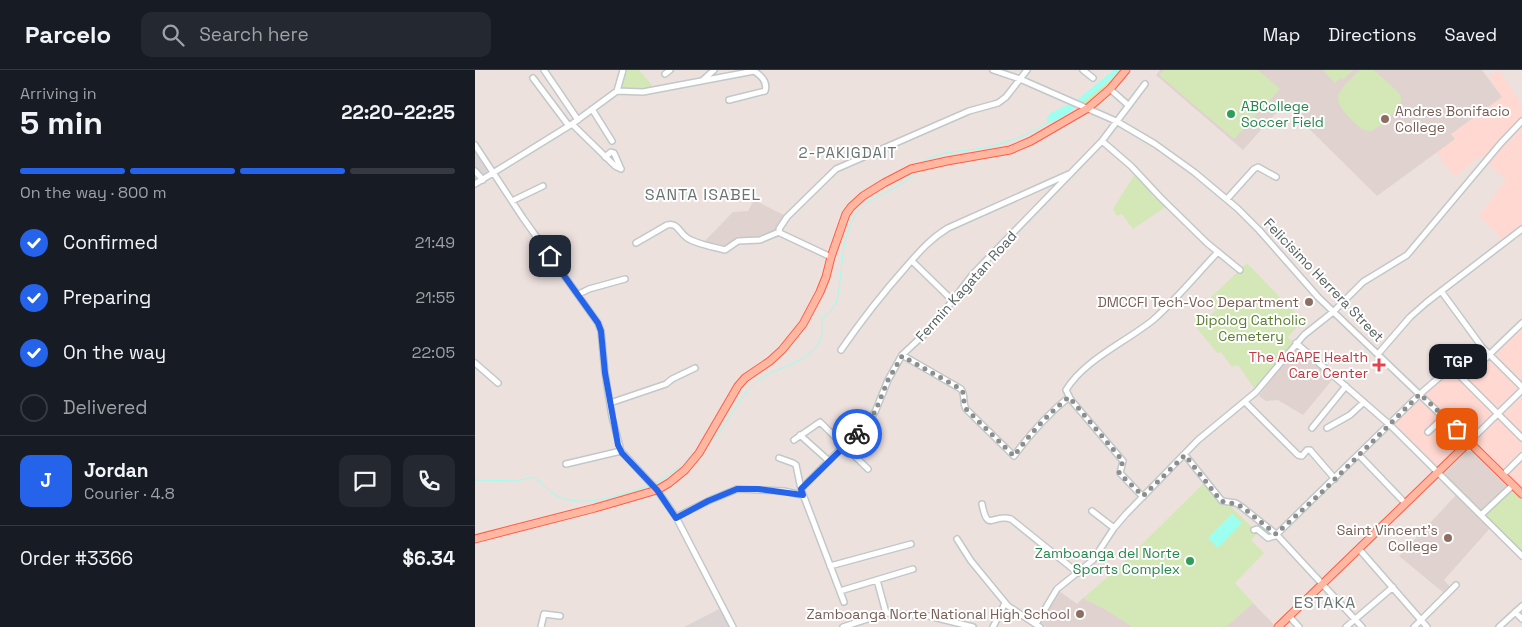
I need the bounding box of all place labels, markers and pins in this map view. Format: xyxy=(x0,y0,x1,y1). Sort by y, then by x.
place label: ABCollege Soccer Field xyxy=(1241,97,1324,131)
place label: Andres Bonifacio College xyxy=(1395,102,1510,136)
marker: ABCollege Soccer Field xyxy=(1225,108,1237,120)
marker: Andres Bonifacio College xyxy=(1379,113,1391,125)
pin xyxy=(529,235,571,277)
place label: DMCCFI Tech-Voc Department xyxy=(1097,293,1299,311)
marker: DMCCFI Tech-Voc Department xyxy=(1303,296,1315,308)
callout: TGP xyxy=(1428,344,1486,379)
place label: The AGAPE Health Care Center xyxy=(1249,348,1368,382)
marker: The AGAPE Health Care Center xyxy=(1372,358,1386,372)
pin xyxy=(1436,408,1478,450)
place label: Saint Vincent's College xyxy=(1337,521,1438,555)
marker: Saint Vincent's College xyxy=(1442,532,1454,544)
place label: Zamboanga del Norte Sports Complex xyxy=(1035,544,1180,578)
marker: Zamboanga del Norte Sports Complex xyxy=(1184,555,1196,567)
place label: Zamboanga Norte National High School xyxy=(806,605,1070,623)
marker: Zamboanga Norte National High School xyxy=(1074,608,1086,620)

